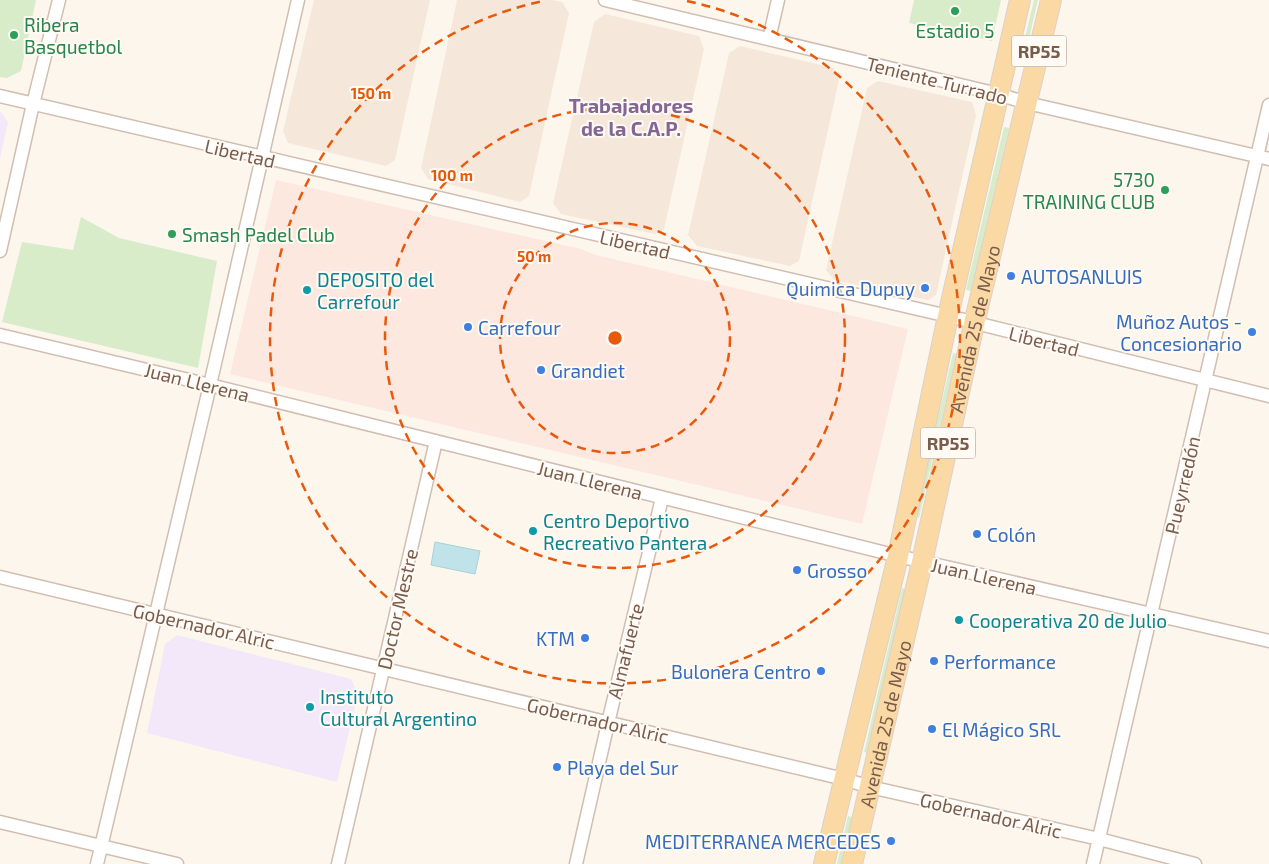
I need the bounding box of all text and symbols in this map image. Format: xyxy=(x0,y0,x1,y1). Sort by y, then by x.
marker: Estadio 5 xyxy=(949,5,961,17)
place label: Ribera Basquetbol xyxy=(24,13,123,58)
place label: Estadio 5 xyxy=(916,19,994,42)
marker: Ribera Basquetbol xyxy=(8,29,20,41)
road number: RP55 xyxy=(1012,36,1066,66)
street label: Teniente Turrado xyxy=(864,51,1010,109)
text: 150 m xyxy=(351,84,391,102)
district label: Trabajadores de la C.A.P. xyxy=(569,93,693,140)
street label: Libertad xyxy=(202,134,278,172)
text: 100 m xyxy=(431,166,473,184)
place label: 5730 TRAINING CLUB xyxy=(1023,168,1155,213)
marker: 5730 TRAINING CLUB xyxy=(1159,184,1171,196)
place label: Smash Padel Club xyxy=(182,223,335,246)
street label: Libertad xyxy=(597,225,673,263)
marker: Smash Padel Club xyxy=(166,228,178,240)
street label: Avenida 25 de Mayo xyxy=(943,243,1004,415)
text: 50 m xyxy=(517,247,551,265)
place label: AUTOSANLUIS xyxy=(1021,265,1142,288)
place label: DEPOSITO del Carrefour xyxy=(317,268,435,313)
marker: AUTOSANLUIS xyxy=(1005,270,1017,282)
place label: Quimica Dupuy xyxy=(786,277,915,300)
marker: Quimica Dupuy xyxy=(919,282,931,294)
marker: DEPOSITO del Carrefour xyxy=(301,284,313,296)
place label: Muñoz Autos - Concesionario xyxy=(1116,310,1242,355)
place label: Carrefour xyxy=(478,316,561,339)
marker: Carrefour xyxy=(462,321,474,333)
street label: Libertad xyxy=(1006,321,1082,361)
marker: Muñoz Autos - Concesionario xyxy=(1246,326,1258,338)
centre of rings xyxy=(606,329,624,347)
street label: Juan Llerena xyxy=(142,358,252,406)
place label: Grandiet xyxy=(551,359,625,382)
marker: Grandiet xyxy=(535,364,547,376)
road number: RP55 xyxy=(920,428,976,458)
street label: Pueyrredón xyxy=(1160,434,1204,536)
street label: Juan Llerena xyxy=(535,456,645,504)
place label: Centro Deportivo Recreativo Pantera xyxy=(543,509,707,554)
place label: Colón xyxy=(987,523,1036,546)
marker: Centro Deportivo Recreativo Pantera xyxy=(527,525,539,537)
marker: Colón xyxy=(971,528,983,540)
street label: Doctor Mestre xyxy=(372,546,422,672)
street label: Juan Llerena xyxy=(929,553,1039,599)
place label: Grosso xyxy=(807,559,867,582)
marker: Grosso xyxy=(791,564,803,576)
street label: Gobernador Alric xyxy=(131,599,277,653)
street label: Almafuerte xyxy=(602,601,648,701)
place label: Cooperativa 20 de Julio xyxy=(969,609,1167,632)
marker: Cooperativa 20 de Julio xyxy=(953,614,965,626)
place label: KTM xyxy=(536,627,575,650)
marker: KTM xyxy=(579,632,591,644)
street label: Avenida 25 de Mayo xyxy=(854,638,915,810)
place label: Performance xyxy=(944,650,1056,673)
marker: Performance xyxy=(928,655,940,667)
place label: Bulonera Centro xyxy=(671,660,811,683)
marker: Bulonera Centro xyxy=(815,665,827,677)
place label: Instituto Cultural Argentino xyxy=(320,685,477,730)
street label: Gobernador Alric xyxy=(525,693,671,747)
marker: Instituto Cultural Argentino xyxy=(304,701,316,713)
place label: El Mágico SRL xyxy=(942,718,1061,741)
marker: El Mágico SRL xyxy=(926,723,938,735)
place label: Playa del Sur xyxy=(567,756,679,779)
marker: Playa del Sur xyxy=(551,761,563,773)
street label: Gobernador Alric xyxy=(918,788,1064,842)
place label: MEDITERRANEA MERCEDES xyxy=(645,830,881,853)
marker: MEDITERRANEA MERCEDES xyxy=(885,835,897,847)

